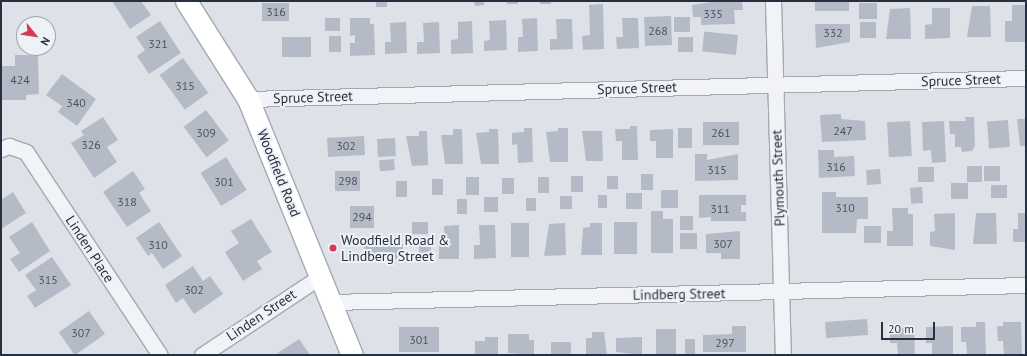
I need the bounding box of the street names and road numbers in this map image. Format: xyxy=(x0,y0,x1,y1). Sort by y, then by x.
street label: Spruce Street xyxy=(921,70,1001,90)
street label: Spruce Street xyxy=(597,78,677,98)
street label: Spruce Street xyxy=(273,87,353,107)
street label: Woodfield Road xyxy=(254,127,304,219)
street label: Plymouth Street xyxy=(768,129,788,227)
street label: Linden Place xyxy=(62,212,118,286)
street label: Lindberg Street xyxy=(633,285,725,303)
street label: Linden Street xyxy=(223,286,299,344)

